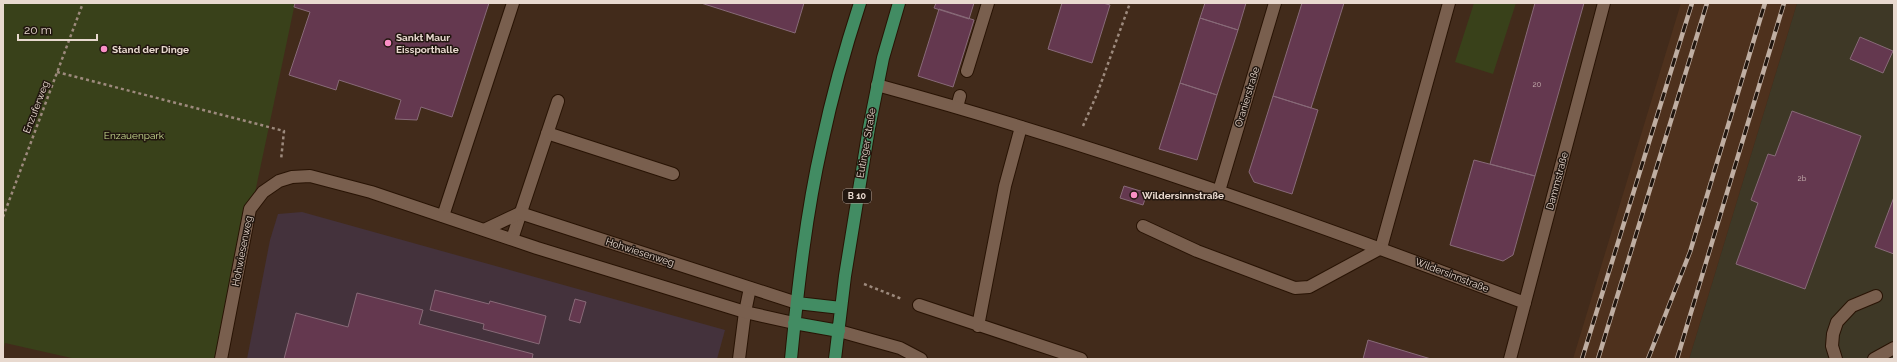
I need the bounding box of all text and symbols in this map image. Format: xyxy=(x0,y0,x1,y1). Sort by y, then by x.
scale bar xyxy=(18,16,97,42)
text: 20 m xyxy=(24,23,52,37)
place label: Sankt Maur Eissporthalle xyxy=(396,32,459,55)
marker: Sankt Maur Eissporthalle xyxy=(383,38,393,48)
marker: Stand der Dinge xyxy=(99,44,109,54)
place label: Stand der Dinge xyxy=(112,44,189,55)
street label: Oranierstraße xyxy=(1233,65,1261,128)
street label: Enzuferweg xyxy=(21,79,51,135)
house number: 20 xyxy=(1532,79,1542,89)
street label: Eutinger Straße xyxy=(854,107,878,179)
park label: Enzauenpark xyxy=(104,130,165,141)
street label: Dammstraße xyxy=(1544,151,1570,211)
house number: 2b xyxy=(1797,173,1807,183)
road number: B 10 xyxy=(843,189,871,203)
marker: Wildersinnstraße xyxy=(1129,190,1139,200)
place label: Wildersinnstraße xyxy=(1142,190,1224,201)
street label: Hohwiesenweg xyxy=(230,215,254,287)
street label: Hohwiesenweg xyxy=(604,236,676,268)
street label: Wildersinnstraße xyxy=(1414,256,1491,294)

